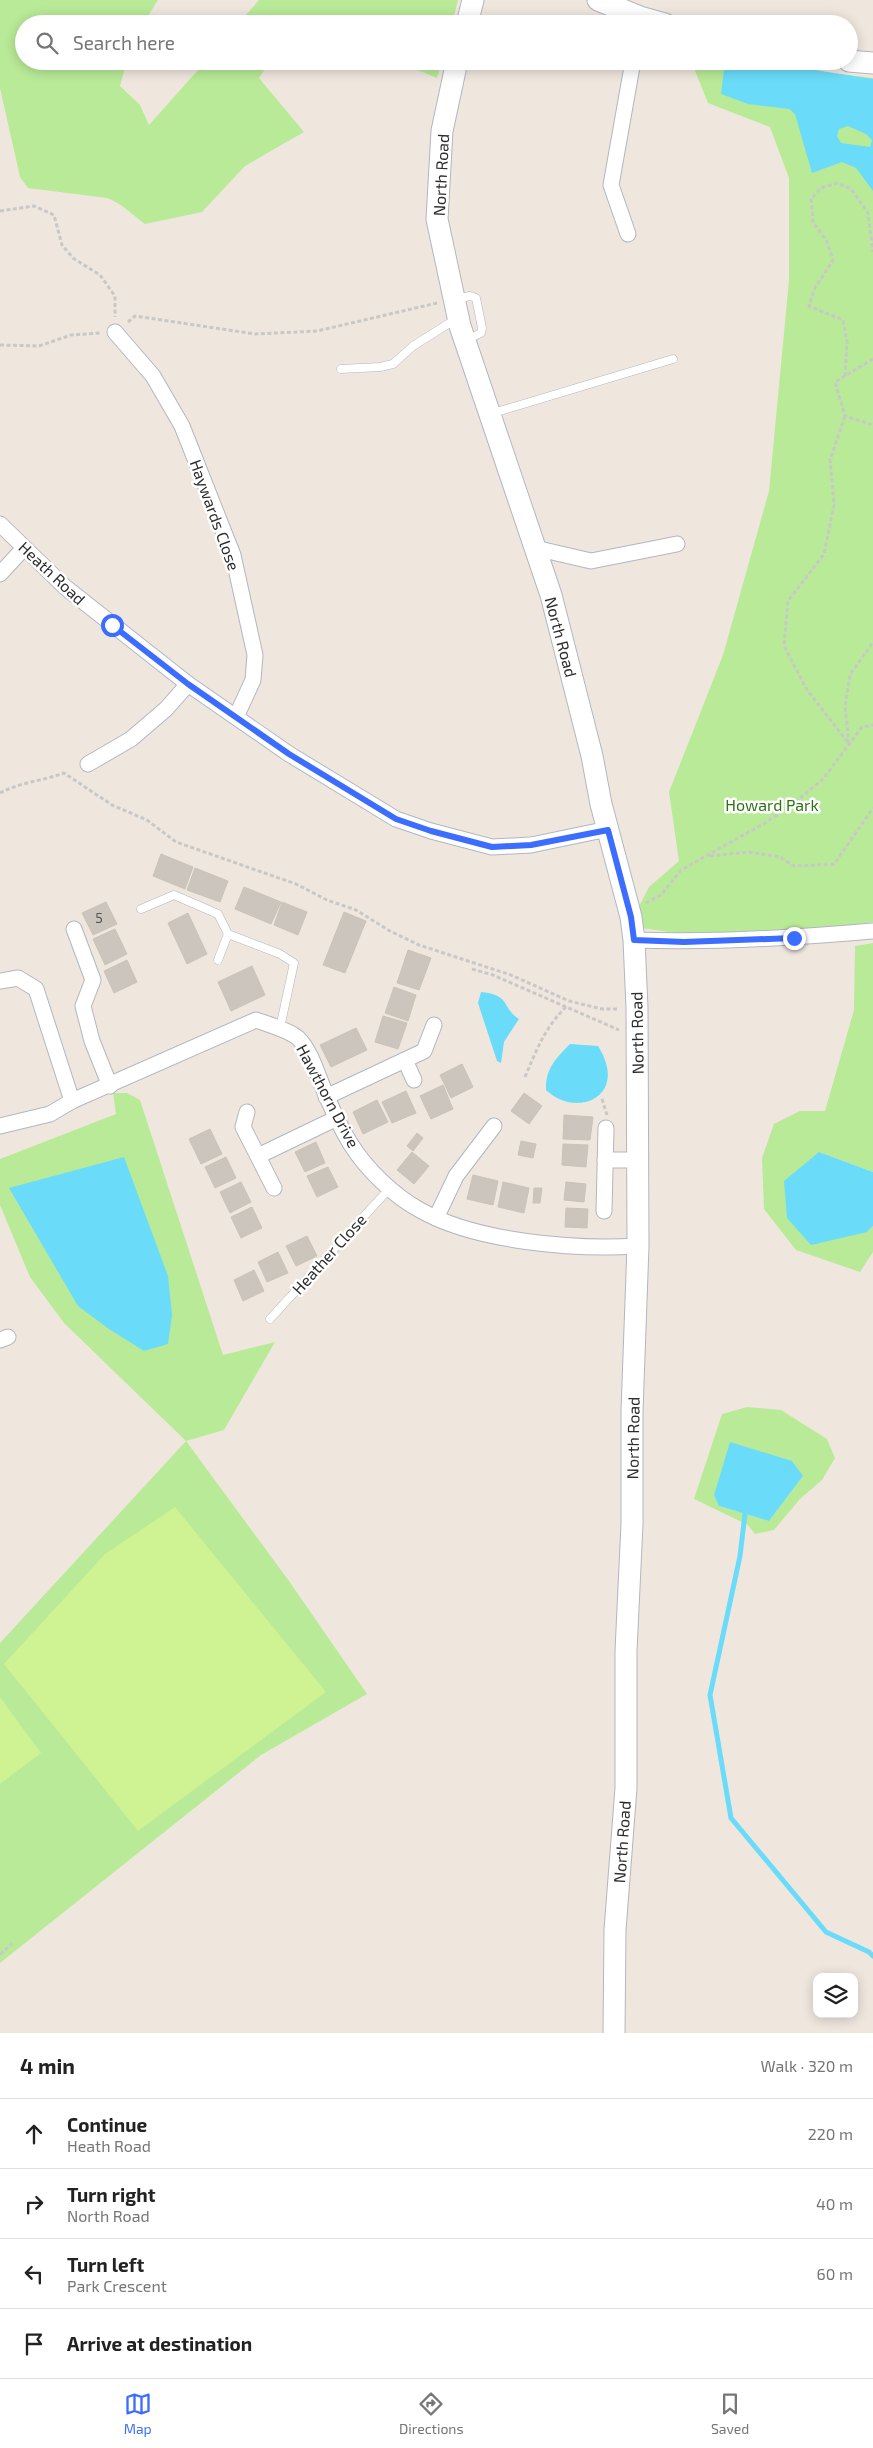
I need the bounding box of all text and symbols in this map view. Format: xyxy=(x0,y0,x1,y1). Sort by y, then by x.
search box xyxy=(15,15,858,70)
icon: search xyxy=(33,29,61,57)
text: Search here xyxy=(73,31,175,54)
street label: North Road xyxy=(429,133,452,217)
street label: Haywards Close xyxy=(187,457,244,573)
street label: Heath Road xyxy=(15,537,89,608)
street label: North Road xyxy=(542,595,581,679)
route start xyxy=(101,614,124,637)
park label: Howard Park xyxy=(725,795,819,814)
house number: 5 xyxy=(95,909,103,926)
route end xyxy=(783,927,806,950)
street label: North Road xyxy=(626,992,647,1074)
street label: Hawthorn Drive xyxy=(293,1041,364,1151)
street label: Heather Close xyxy=(288,1210,370,1298)
street label: North Road xyxy=(622,1397,643,1479)
street label: North Road xyxy=(609,1800,634,1884)
map controls xyxy=(813,1973,858,2018)
button: layers xyxy=(813,1973,858,2018)
text: 4 min xyxy=(20,2053,75,2078)
text: Walk · 320 m xyxy=(760,2056,853,2075)
text: Continue xyxy=(67,2113,147,2136)
icon: ahead xyxy=(20,2120,48,2148)
text: 220 m xyxy=(808,2124,853,2143)
text: Heath Road xyxy=(67,2136,151,2155)
text: Turn right xyxy=(67,2183,155,2206)
icon: right xyxy=(20,2190,48,2218)
text: 40 m xyxy=(816,2194,853,2213)
text: North Road xyxy=(67,2206,150,2225)
text: Turn left xyxy=(67,2253,144,2276)
icon: left xyxy=(20,2260,48,2288)
text: 60 m xyxy=(817,2264,853,2283)
text: Park Crescent xyxy=(67,2276,167,2295)
icon: arrive xyxy=(20,2330,48,2358)
text: Arrive at destination xyxy=(67,2332,252,2355)
tab: Map xyxy=(124,2390,152,2437)
tab: Directions xyxy=(399,2390,464,2437)
tab: Saved xyxy=(711,2390,749,2437)

